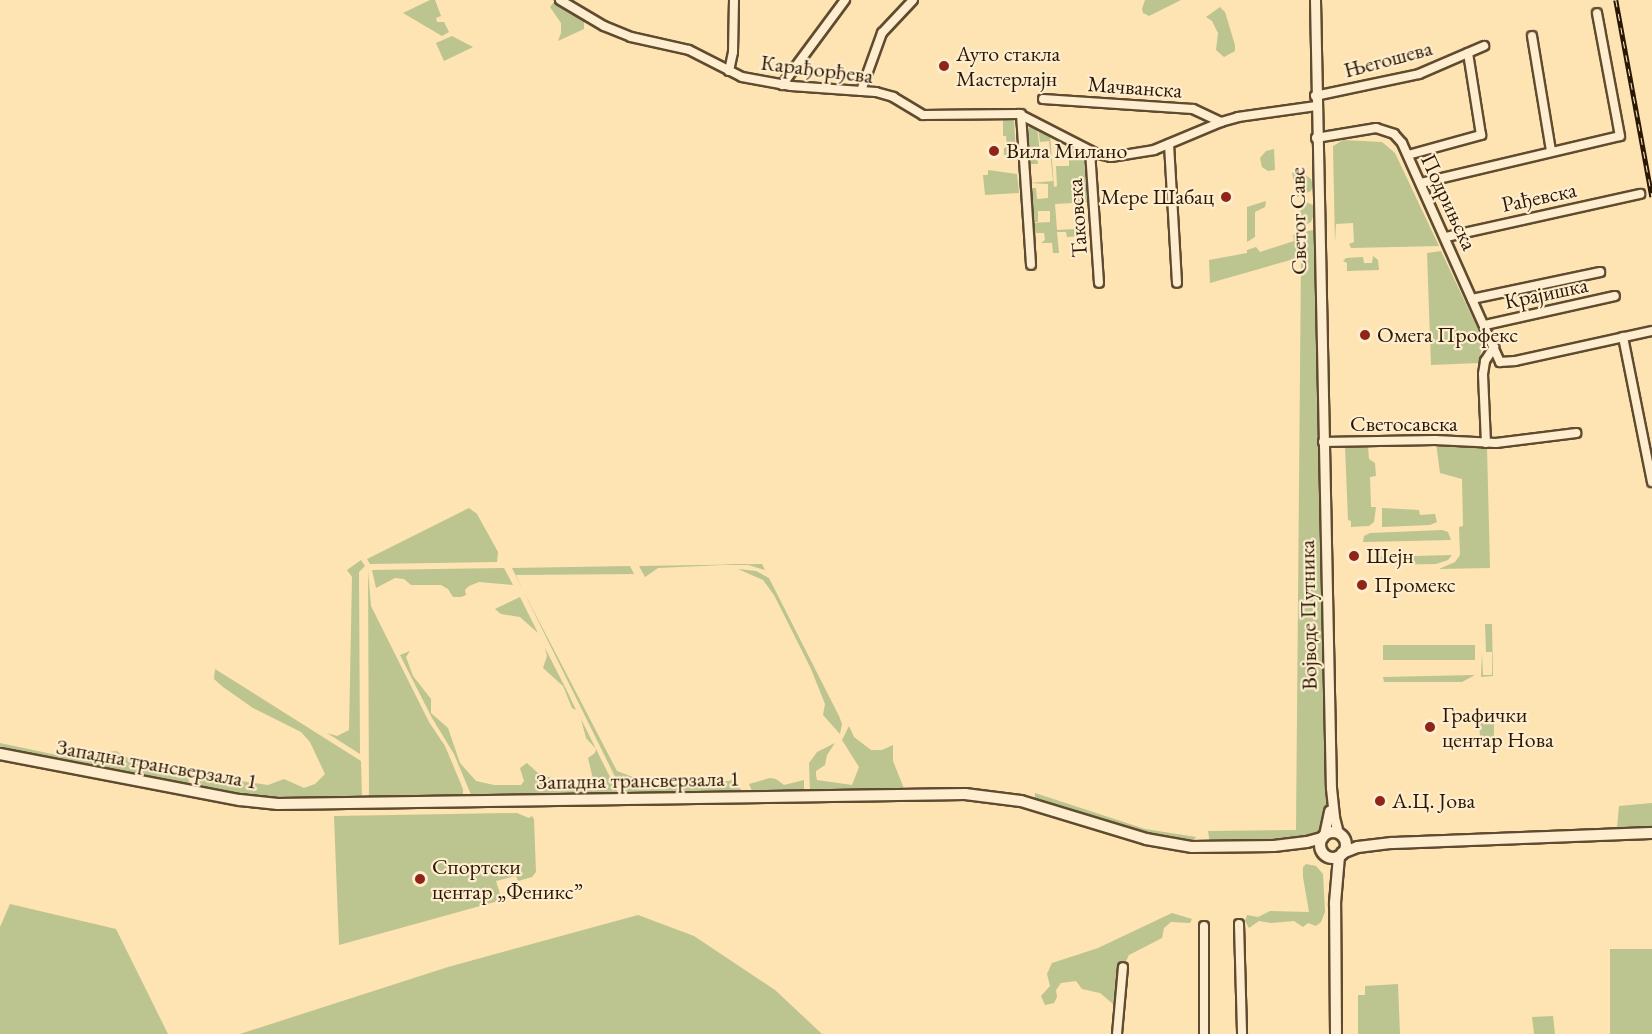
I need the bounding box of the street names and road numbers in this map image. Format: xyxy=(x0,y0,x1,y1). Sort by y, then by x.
street label: Његошева xyxy=(1341,35,1435,83)
street label: Карађорђева xyxy=(759,49,875,89)
street label: Мачванска xyxy=(1087,71,1183,103)
street label: Подрињска xyxy=(1415,150,1483,254)
street label: Светог Саве xyxy=(1284,167,1312,275)
street label: Рађевска xyxy=(1499,176,1579,218)
street label: Таковска xyxy=(1061,178,1093,258)
street label: Крајишка xyxy=(1502,271,1590,315)
street label: Светосавска xyxy=(1350,411,1458,437)
street label: Војводе Путника xyxy=(1293,540,1323,690)
street label: Западна трансверзала 1 xyxy=(54,733,260,795)
street label: Западна трансверзала 1 xyxy=(536,765,740,795)

